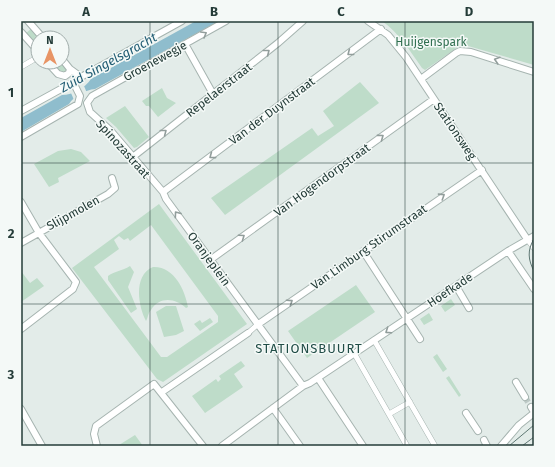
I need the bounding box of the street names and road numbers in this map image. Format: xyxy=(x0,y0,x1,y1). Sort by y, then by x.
street label: Groenewegje xyxy=(121,38,189,84)
street label: Repelaerstraat xyxy=(183,60,255,120)
street label: Van der Duynstraat xyxy=(226,74,318,148)
street label: Stationsweg xyxy=(431,100,480,163)
street label: Spinozastraat xyxy=(93,117,153,182)
street label: Van Hogendorpstraat xyxy=(271,140,373,220)
street label: Slijpmolen xyxy=(44,193,102,233)
street label: Van Limburg Stirumstraat xyxy=(308,201,430,292)
street label: Oranjeplein xyxy=(185,229,233,289)
street label: Hoefkade xyxy=(425,270,475,310)

